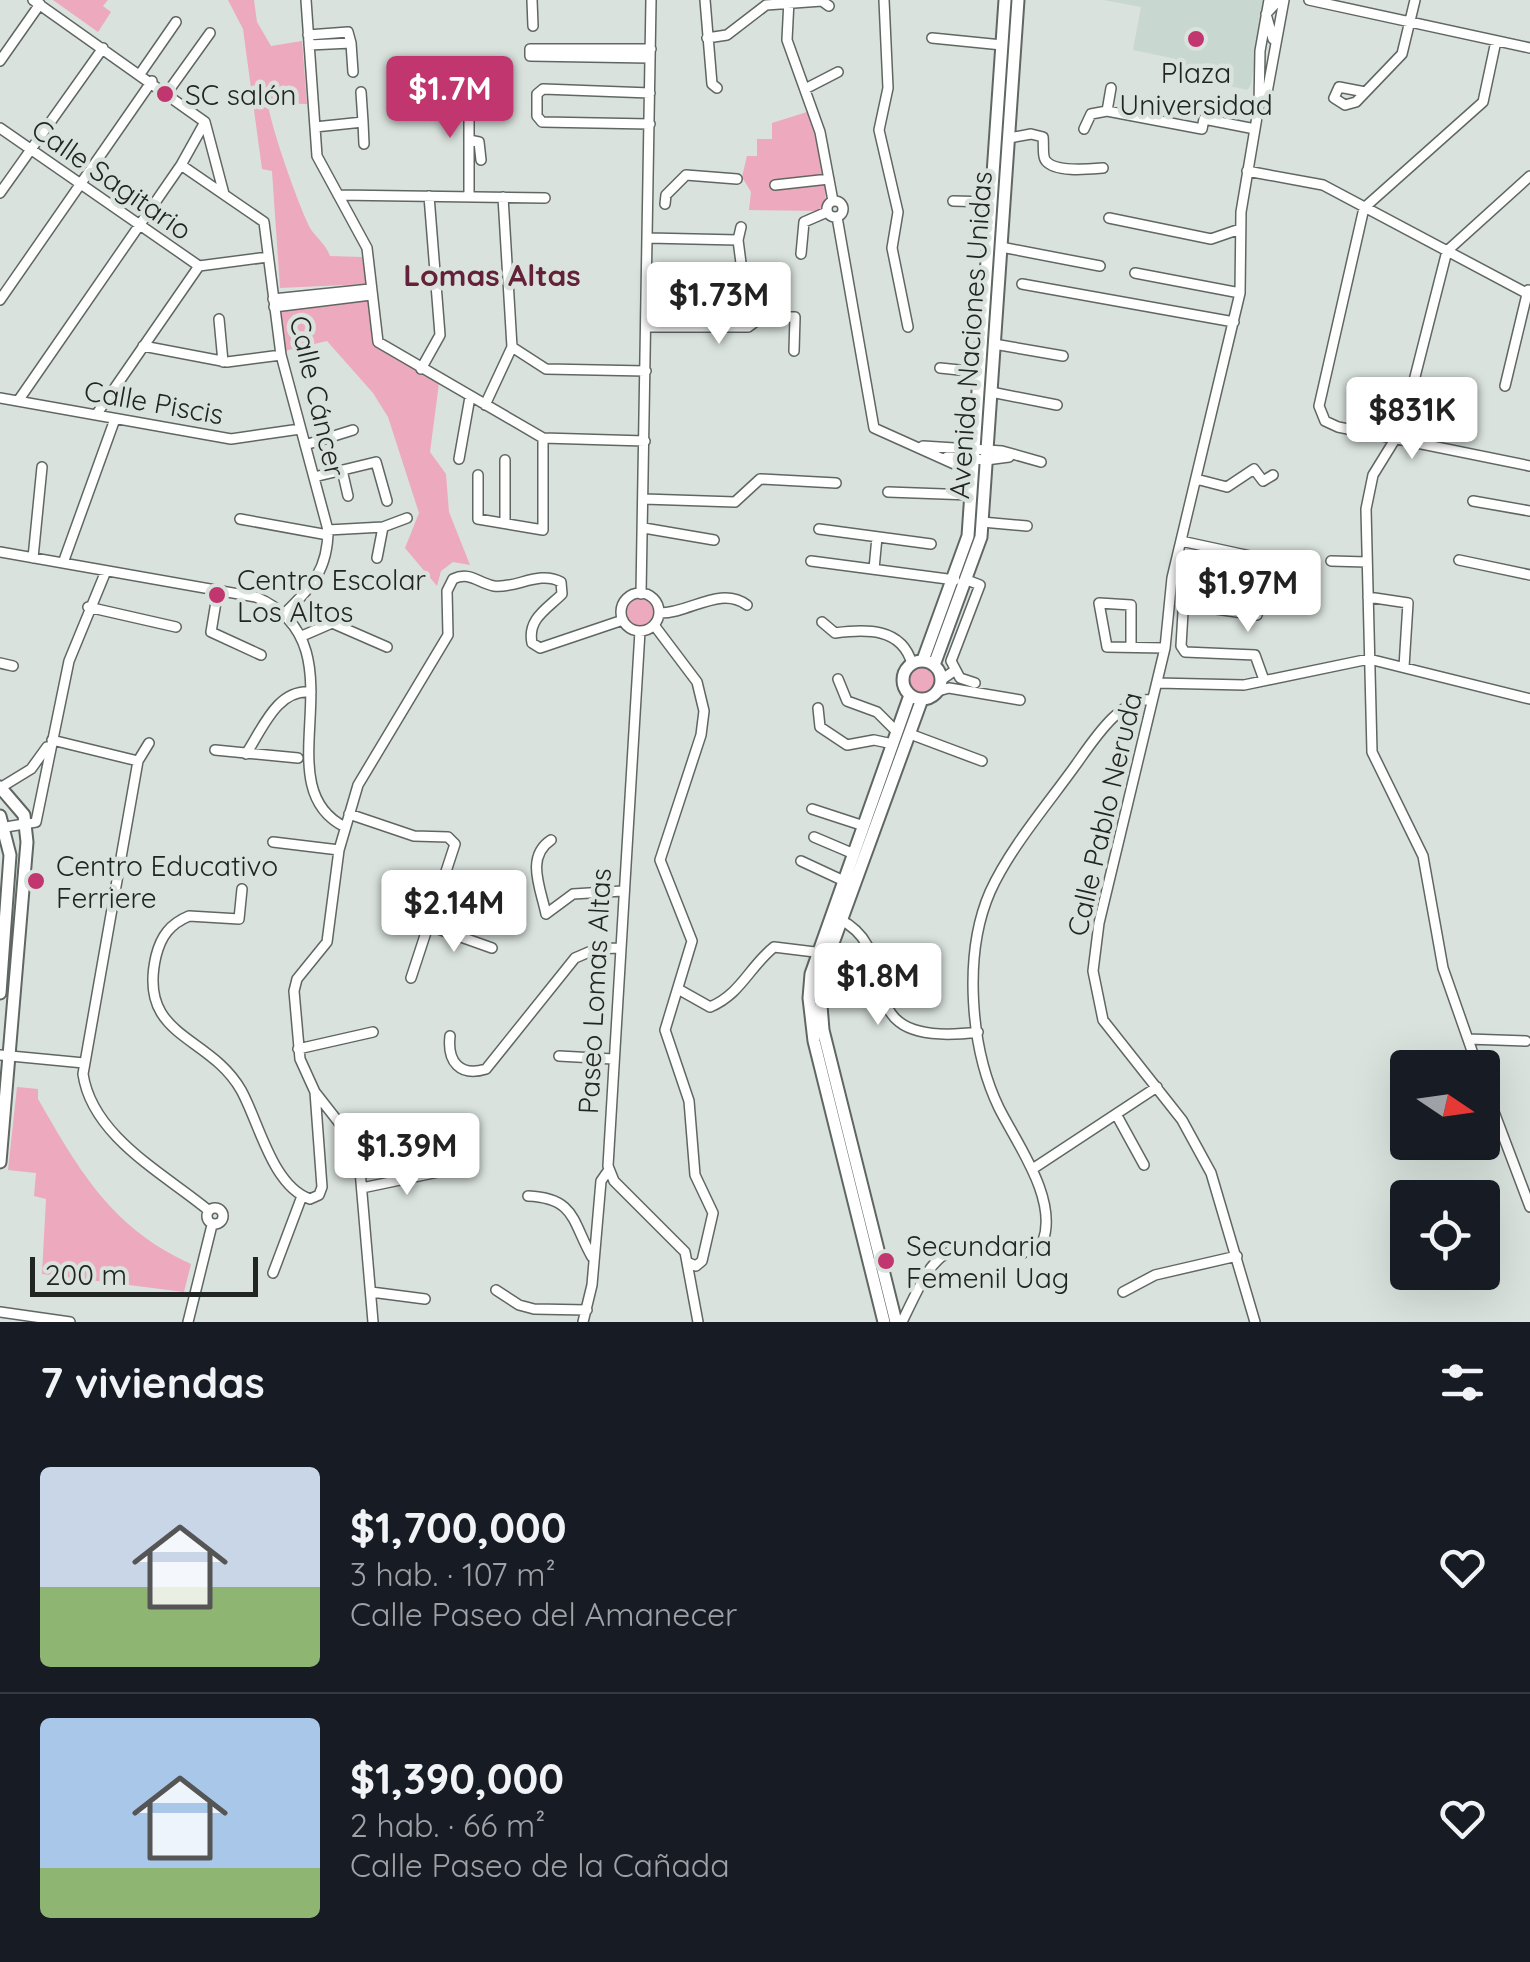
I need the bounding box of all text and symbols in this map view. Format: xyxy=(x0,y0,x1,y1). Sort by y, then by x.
marker: Plaza Universidad xyxy=(1185,28,1207,50)
place label: Plaza Universidad xyxy=(1119,55,1273,122)
pin: $1.7M xyxy=(380,56,520,141)
text: $1.7M xyxy=(408,68,492,108)
place label: SC salón xyxy=(185,77,297,112)
marker: SC salón xyxy=(154,83,176,105)
street label: Calle Sagitario xyxy=(25,111,199,247)
street label: Avenida Naciones Unidas xyxy=(941,170,999,500)
district label: Lomas Altas xyxy=(403,256,581,294)
pin: $1.73M xyxy=(638,262,800,347)
text: $1.73M xyxy=(669,274,769,314)
street label: Calle Cáncer xyxy=(283,312,354,480)
street label: Calle Piscis xyxy=(82,373,226,431)
pin: $831K xyxy=(1342,377,1482,462)
text: $831K xyxy=(1368,389,1456,429)
pin: $1.97M xyxy=(1167,550,1329,635)
place label: Centro Escolar Los Altos xyxy=(237,562,426,629)
text: $1.97M xyxy=(1198,562,1298,602)
marker: Centro Escolar Los Altos xyxy=(206,584,228,606)
street label: Calle Pablo Neruda xyxy=(1059,689,1149,939)
place label: Centro Educativo Ferriere xyxy=(56,848,278,915)
street label: Paseo Lomas Altas xyxy=(570,867,618,1115)
marker: Centro Educativo Ferriere xyxy=(25,870,47,892)
pin: $2.14M xyxy=(373,870,535,955)
text: $2.14M xyxy=(403,882,505,922)
pin: $1.8M xyxy=(808,943,948,1028)
text: $1.8M xyxy=(836,955,920,995)
north arrow xyxy=(1390,1050,1500,1160)
map controls xyxy=(1390,1050,1500,1290)
pin: $1.39M xyxy=(326,1113,488,1198)
text: $1.39M xyxy=(356,1125,458,1165)
button: locate xyxy=(1390,1180,1500,1290)
place label: Secundaria Femenil Uag xyxy=(906,1228,1069,1295)
marker: Secundaria Femenil Uag xyxy=(875,1250,897,1272)
scale bar xyxy=(30,1252,258,1296)
text: 200 m xyxy=(45,1257,127,1292)
icon: filters xyxy=(1435,1355,1490,1410)
text: 7 viviendas xyxy=(40,1356,265,1409)
text: $1,700,000 xyxy=(350,1501,567,1554)
icon: home xyxy=(120,1507,240,1627)
icon: heart xyxy=(1435,1540,1490,1595)
text: 3 hab. · 107 m² xyxy=(350,1554,556,1594)
text: Calle Paseo del Amanecer xyxy=(350,1594,737,1634)
text: $1,390,000 xyxy=(350,1752,564,1805)
icon: home xyxy=(120,1758,240,1878)
icon: heart xyxy=(1435,1791,1490,1846)
text: 2 hab. · 66 m² xyxy=(350,1805,545,1845)
text: Calle Paseo de la Cañada xyxy=(350,1845,730,1885)

